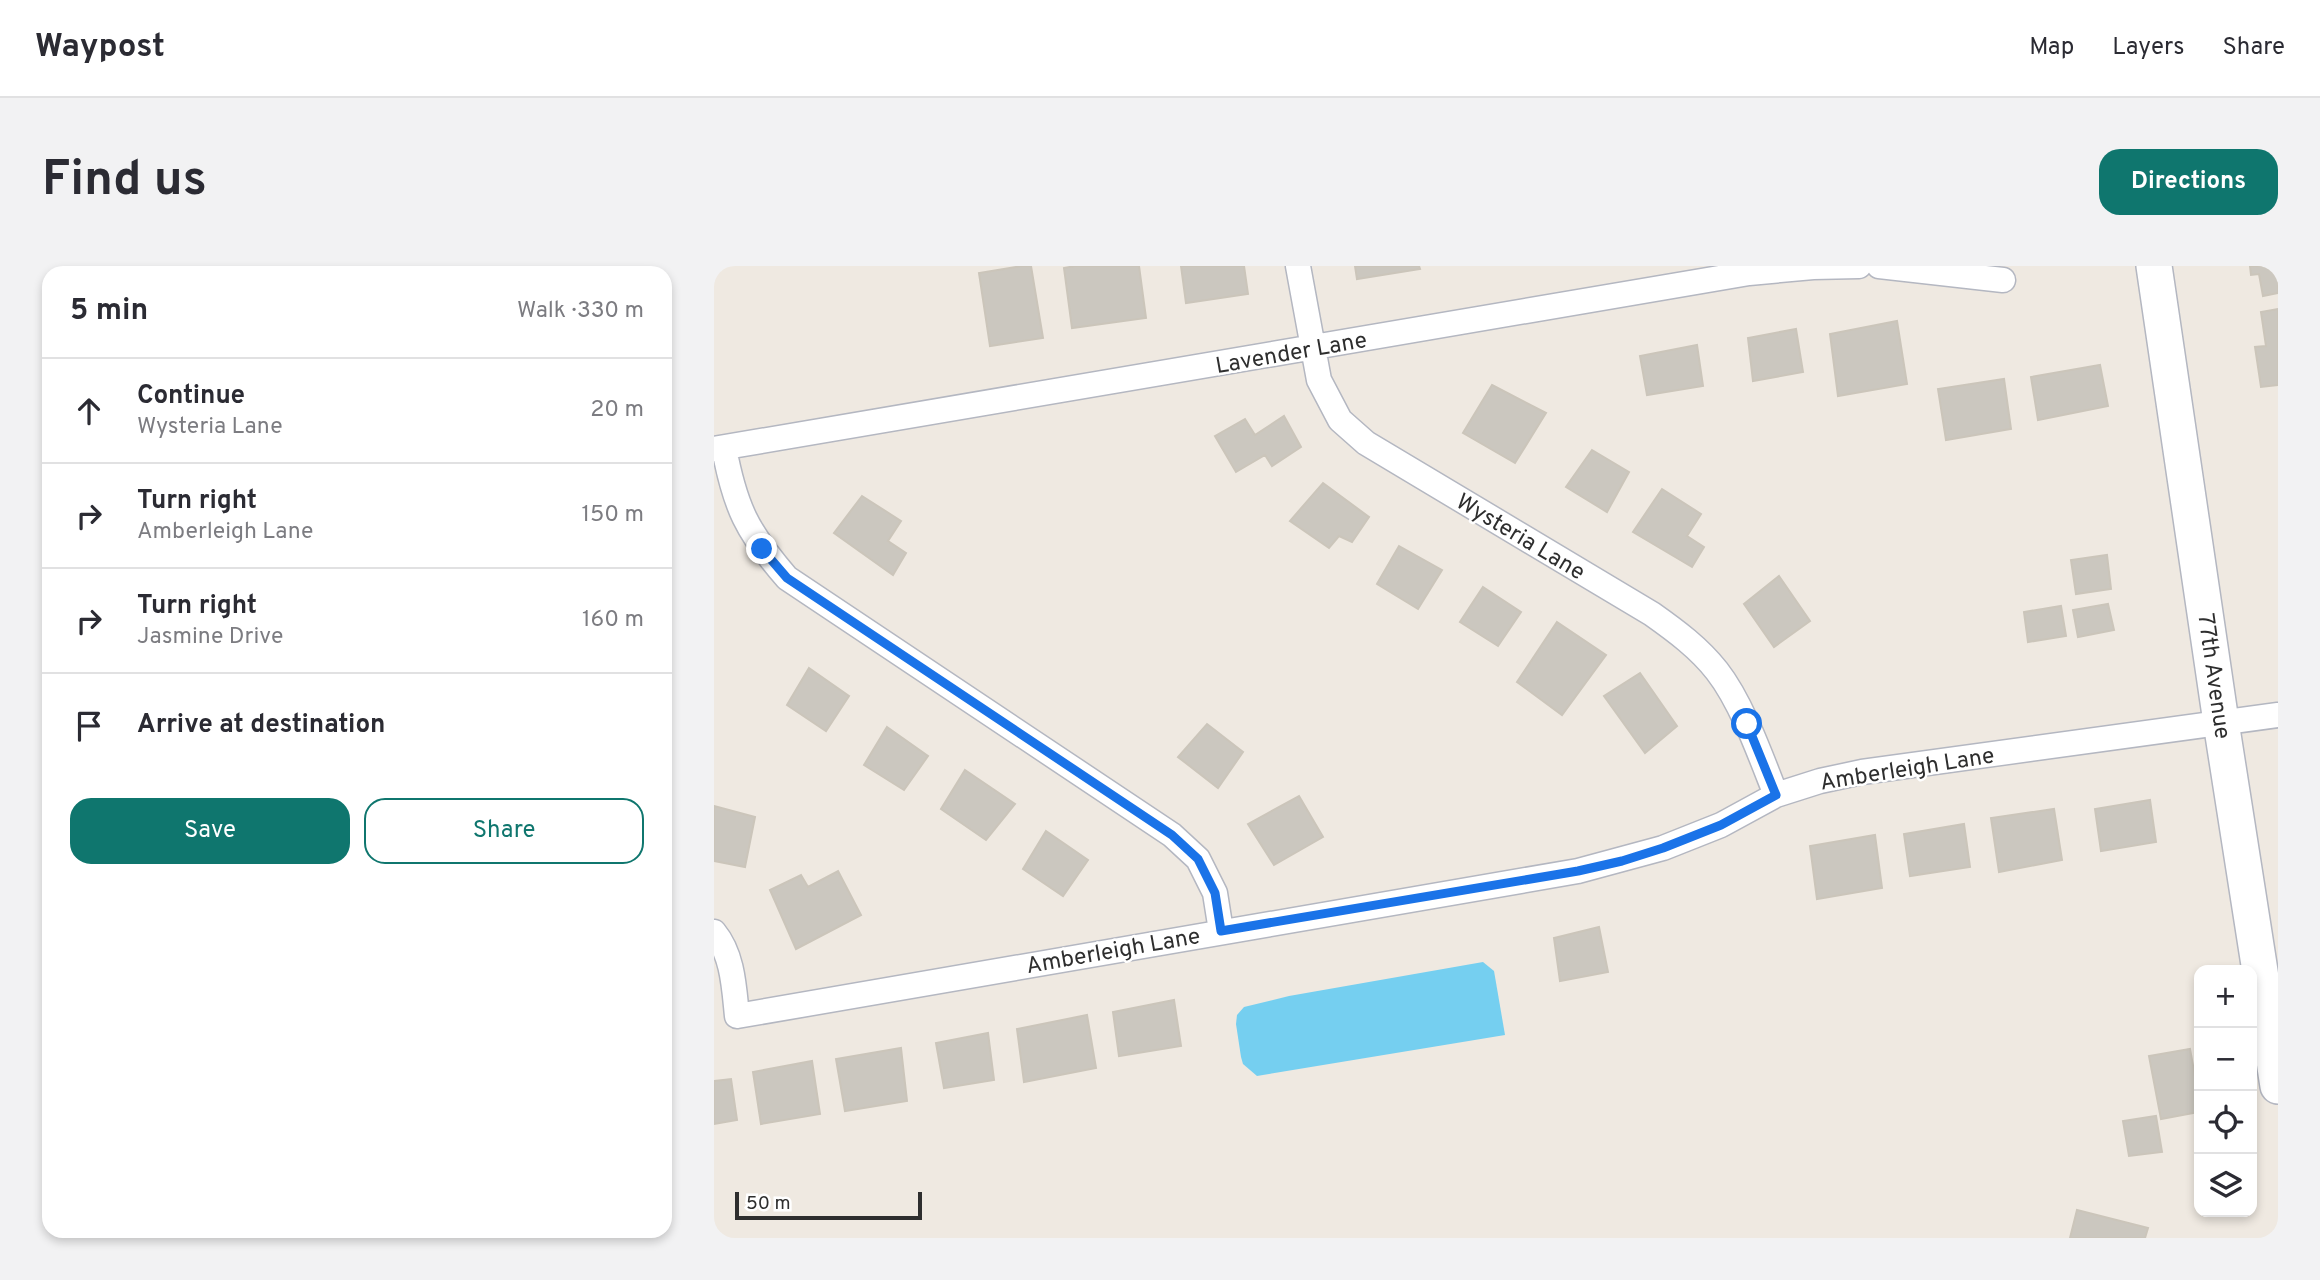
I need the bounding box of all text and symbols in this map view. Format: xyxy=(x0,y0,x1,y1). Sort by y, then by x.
text: Waypost xyxy=(35,27,165,69)
text: Map xyxy=(2029,33,2074,63)
text: Layers xyxy=(2112,33,2184,63)
text: Share xyxy=(2222,33,2285,63)
button: Directions xyxy=(2099,149,2278,215)
text: Find us xyxy=(42,151,207,213)
text: 5 min xyxy=(70,293,148,330)
text: Walk · 330 m xyxy=(517,297,644,326)
street label: Lavender Lane xyxy=(1213,327,1369,382)
text: Continue xyxy=(137,380,245,413)
icon: ahead xyxy=(70,392,108,430)
text: 20 m xyxy=(590,396,644,425)
text: Wysteria Lane xyxy=(137,413,283,442)
text: Turn right xyxy=(137,485,257,518)
street label: Wysteria Lane xyxy=(1450,488,1590,588)
icon: right xyxy=(70,497,108,535)
text: 150 m xyxy=(582,501,644,530)
text: Amberleigh Lane xyxy=(137,518,313,547)
route end xyxy=(746,533,777,564)
text: Turn right xyxy=(137,590,257,623)
icon: right xyxy=(70,602,108,640)
text: 160 m xyxy=(582,606,644,635)
street label: 77th Avenue xyxy=(2189,612,2236,741)
text: Jasmine Drive xyxy=(137,623,283,652)
icon: arrive xyxy=(70,707,108,745)
route start xyxy=(1731,708,1762,739)
text: Arrive at destination xyxy=(137,709,385,742)
street label: Amberleigh Lane xyxy=(1818,742,1997,799)
button: Save xyxy=(70,798,350,864)
button: Share xyxy=(364,798,644,864)
street label: Amberleigh Lane xyxy=(1024,923,1203,982)
map controls xyxy=(2194,965,2257,1217)
button: + xyxy=(2194,965,2257,1028)
button: − xyxy=(2194,1028,2257,1091)
button: locate xyxy=(2194,1091,2257,1154)
button: layers xyxy=(2194,1154,2257,1217)
scale bar xyxy=(735,1189,922,1221)
text: 50 m xyxy=(746,1192,791,1216)

